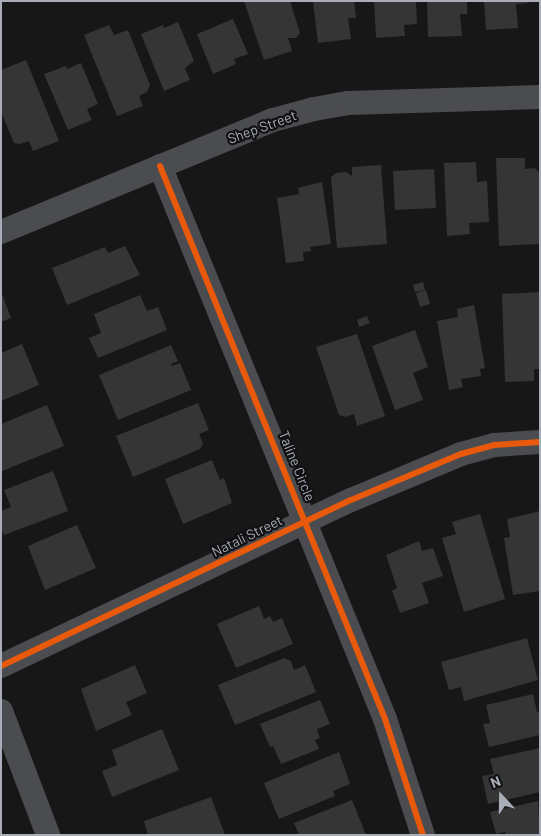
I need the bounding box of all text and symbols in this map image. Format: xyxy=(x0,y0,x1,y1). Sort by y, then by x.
street label: Shep Street xyxy=(225,107,299,147)
street label: Taline Circle xyxy=(275,428,319,504)
street label: Natali Street xyxy=(209,512,285,560)
north arrow xyxy=(476,771,526,821)
text: N xyxy=(488,772,503,791)

